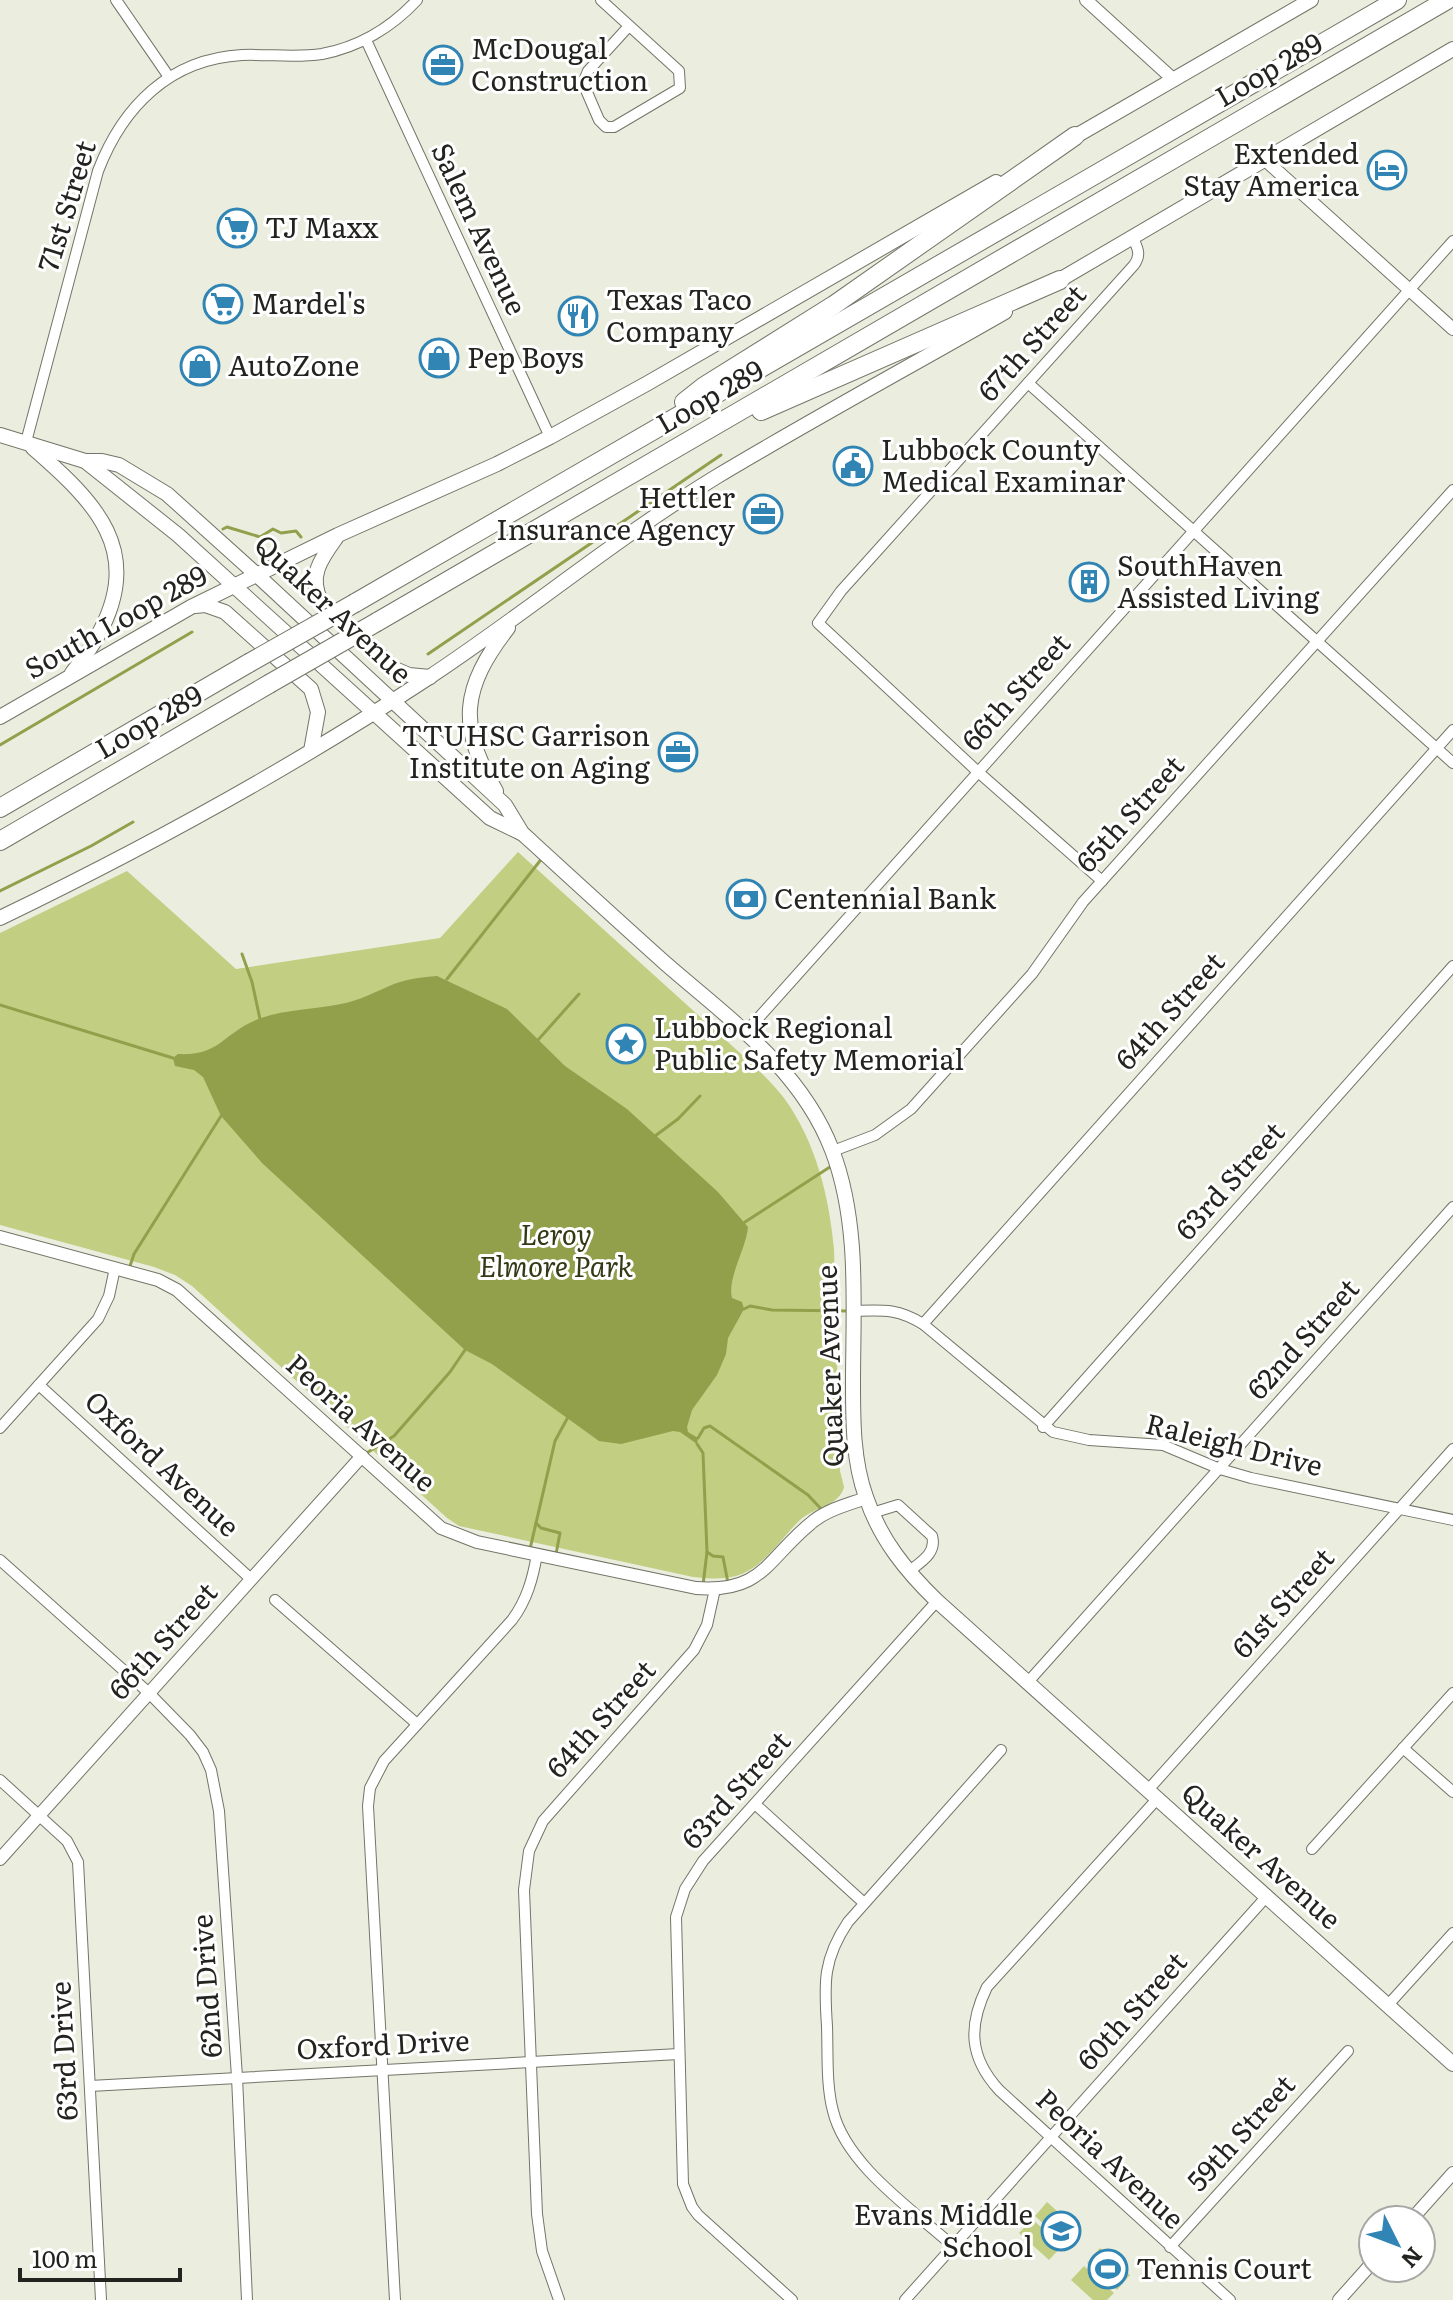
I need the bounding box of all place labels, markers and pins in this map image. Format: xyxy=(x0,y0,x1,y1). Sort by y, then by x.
place label: McDougal Construction xyxy=(471,26,648,100)
office icon: McDougal Construction xyxy=(422,44,464,86)
place label: Extended Stay America xyxy=(1183,131,1359,205)
hotel icon: Extended Stay America xyxy=(1366,149,1408,191)
place label: TJ Maxx xyxy=(265,205,379,247)
supermarket icon: TJ Maxx xyxy=(216,207,258,249)
place label: Texas Taco Company xyxy=(606,277,752,351)
place label: Mardel's xyxy=(251,281,365,323)
supermarket icon: Mardel's xyxy=(202,283,244,325)
restaurant icon: Texas Taco Company xyxy=(557,295,599,337)
place label: Pep Boys xyxy=(467,335,584,377)
shop icon: Pep Boys xyxy=(418,337,460,379)
place label: AutoZone xyxy=(228,343,359,385)
shop icon: AutoZone xyxy=(179,345,221,387)
place label: Lubbock County Medical Examinar xyxy=(881,427,1126,501)
public building icon: Lubbock County Medical Examinar xyxy=(832,445,874,487)
place label: Hettler Insurance Agency xyxy=(496,475,736,549)
office icon: Hettler Insurance Agency xyxy=(742,493,784,535)
place label: SouthHaven Assisted Living xyxy=(1117,543,1320,617)
building icon: SouthHaven Assisted Living xyxy=(1068,561,1110,603)
place label: TTUHSC Garrison Institute on Aging xyxy=(402,713,650,787)
office icon: TTUHSC Garrison Institute on Aging xyxy=(657,731,699,773)
place label: Centennial Bank xyxy=(774,876,997,918)
bank icon: Centennial Bank xyxy=(725,878,767,920)
place label: Lubbock Regional Public Safety Memorial xyxy=(654,1005,964,1079)
place icon: Lubbock Regional Public Safety Memorial xyxy=(605,1023,647,1065)
place label: Evans Middle School xyxy=(854,2192,1033,2266)
school or university icon: Evans Middle School xyxy=(1040,2210,1082,2252)
place label: Tennis Court xyxy=(1136,2246,1312,2288)
sports icon: Tennis Court xyxy=(1087,2248,1129,2290)

